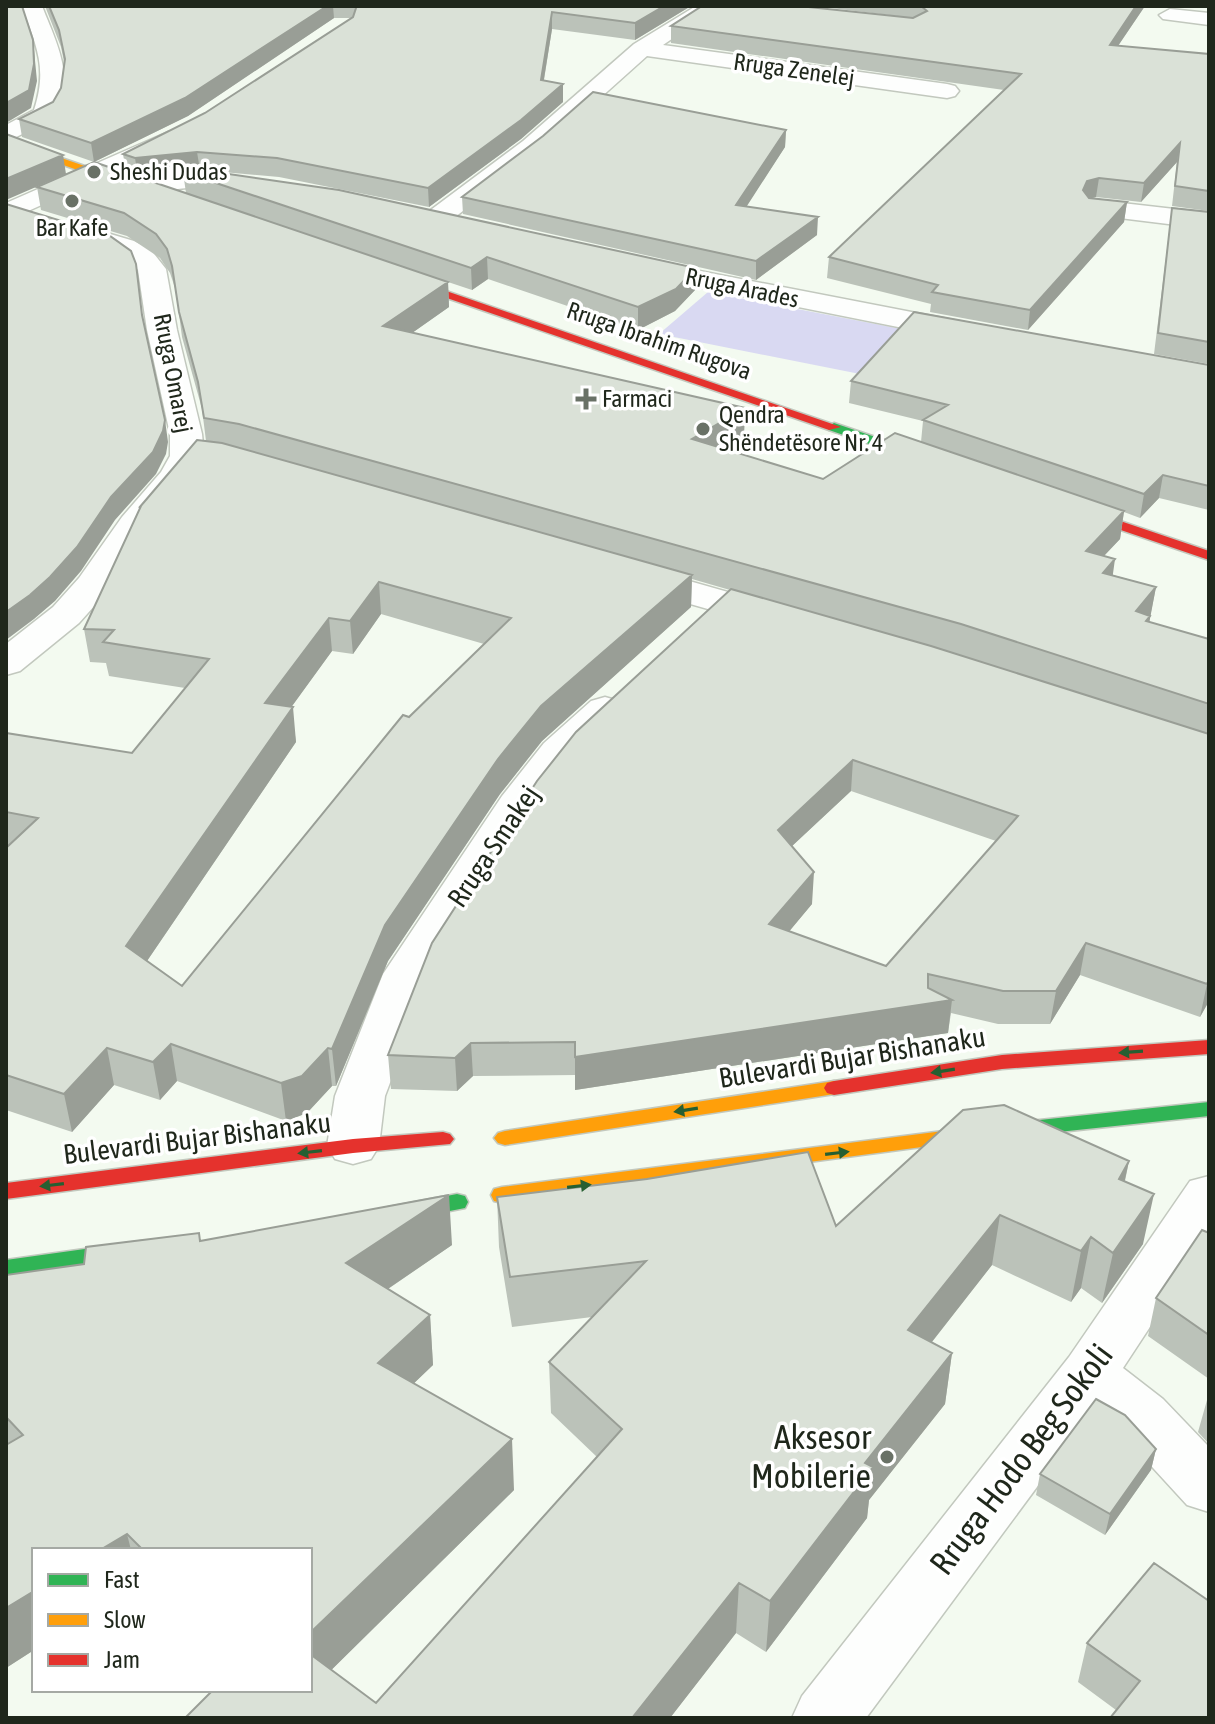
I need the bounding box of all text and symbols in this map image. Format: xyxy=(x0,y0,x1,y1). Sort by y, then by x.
street label: Rruga Zenelej xyxy=(732,48,856,91)
place label: Sheshi Dudas xyxy=(110,158,228,185)
marker: Sheshi Dudas xyxy=(85,163,103,181)
marker: Bar Kafe xyxy=(63,192,81,210)
place label: Bar Kafe xyxy=(36,214,108,241)
street label: Rruga Arades xyxy=(683,262,801,313)
street label: Rruga Ibrahim Rugova xyxy=(563,296,755,385)
street label: Rruga Omarej xyxy=(149,311,198,435)
place label: Farmaci xyxy=(602,385,672,412)
marker: Farmaci xyxy=(577,390,595,408)
place label: Qendra Shëndetësore Nr. 4 xyxy=(719,401,883,456)
marker: Qendra Shëndetësore Nr. 4 xyxy=(694,420,712,438)
street label: Rruga Smakej xyxy=(441,779,545,913)
street label: Bulevardi Bujar Bishanaku xyxy=(716,1020,988,1094)
one-way arrow xyxy=(1118,1046,1143,1059)
one-way arrow xyxy=(931,1065,956,1078)
one-way arrow xyxy=(674,1105,699,1117)
street label: Bulevardi Bujar Bishanaku xyxy=(61,1106,333,1170)
one-way arrow xyxy=(297,1146,322,1159)
one-way arrow xyxy=(825,1146,850,1159)
one-way arrow xyxy=(39,1179,64,1192)
one-way arrow xyxy=(567,1179,592,1192)
street label: Rruga Hodo Beg Sokoli xyxy=(921,1336,1120,1582)
place label: Aksesor Mobilerie xyxy=(751,1417,872,1495)
marker: Aksesor Mobilerie xyxy=(878,1448,896,1466)
legend xyxy=(32,1548,312,1692)
text: Fast xyxy=(104,1566,140,1593)
text: Slow xyxy=(104,1606,146,1633)
text: Jam xyxy=(104,1646,140,1673)

